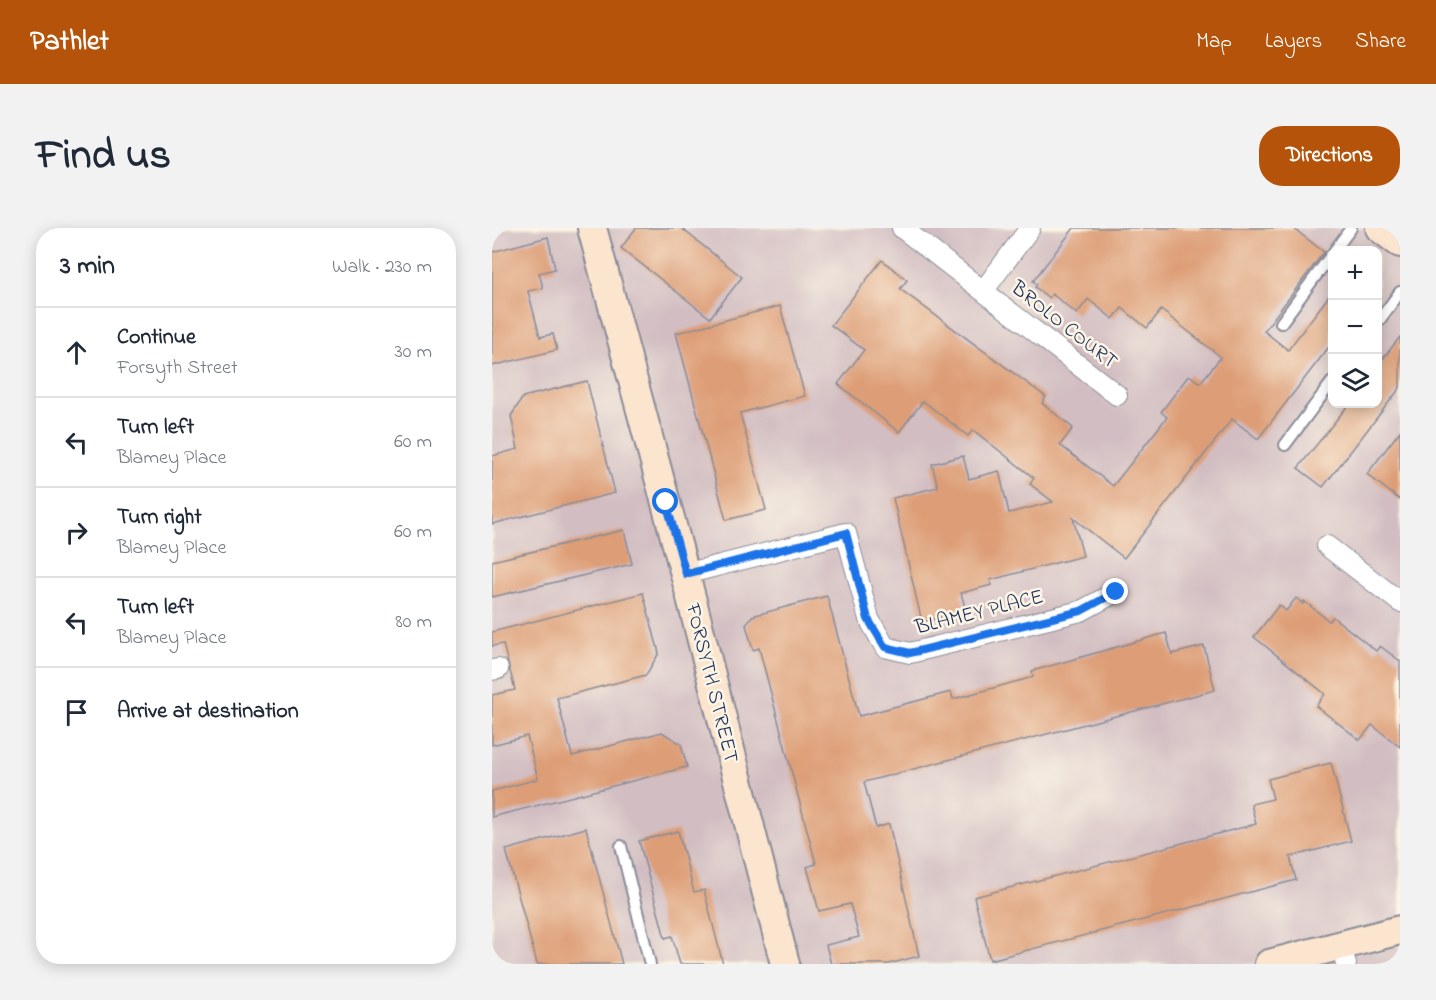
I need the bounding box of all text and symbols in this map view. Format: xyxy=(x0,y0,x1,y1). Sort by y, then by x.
text: Pathlet xyxy=(30,22,109,63)
text: Map xyxy=(1196,27,1232,57)
text: Layers xyxy=(1265,27,1322,57)
text: Share xyxy=(1355,27,1406,57)
text: Find us xyxy=(36,126,171,187)
button: Directions xyxy=(1259,126,1400,186)
map controls xyxy=(1328,246,1382,408)
button: + xyxy=(1328,246,1382,300)
text: 3 min xyxy=(60,248,115,286)
text: Walk · 230 m xyxy=(332,253,432,282)
street label: BROLO COURT xyxy=(1003,274,1124,377)
button: − xyxy=(1328,300,1382,354)
text: Continue xyxy=(117,322,196,354)
icon: ahead xyxy=(60,336,93,369)
text: 30 m xyxy=(395,338,432,367)
text: Forsyth Street xyxy=(117,354,238,383)
button: layers xyxy=(1328,354,1382,408)
text: Turn left xyxy=(117,412,194,444)
icon: left xyxy=(60,426,93,459)
text: 60 m xyxy=(394,428,432,457)
text: Blamey Place xyxy=(117,444,226,473)
route start xyxy=(652,488,678,514)
text: Turn right xyxy=(117,502,202,534)
icon: right xyxy=(60,516,93,549)
text: 60 m xyxy=(394,518,432,547)
text: Blamey Place xyxy=(117,534,226,563)
route end xyxy=(1102,578,1128,604)
street label: BLAMEY PLACE xyxy=(911,583,1047,644)
text: Turn left xyxy=(117,592,194,624)
street label: FORSYTH STREET xyxy=(677,600,745,766)
icon: left xyxy=(60,606,93,639)
text: 80 m xyxy=(395,608,432,637)
text: Blamey Place xyxy=(117,624,226,653)
icon: arrive xyxy=(60,696,93,729)
text: Arrive at destination xyxy=(117,696,299,728)

